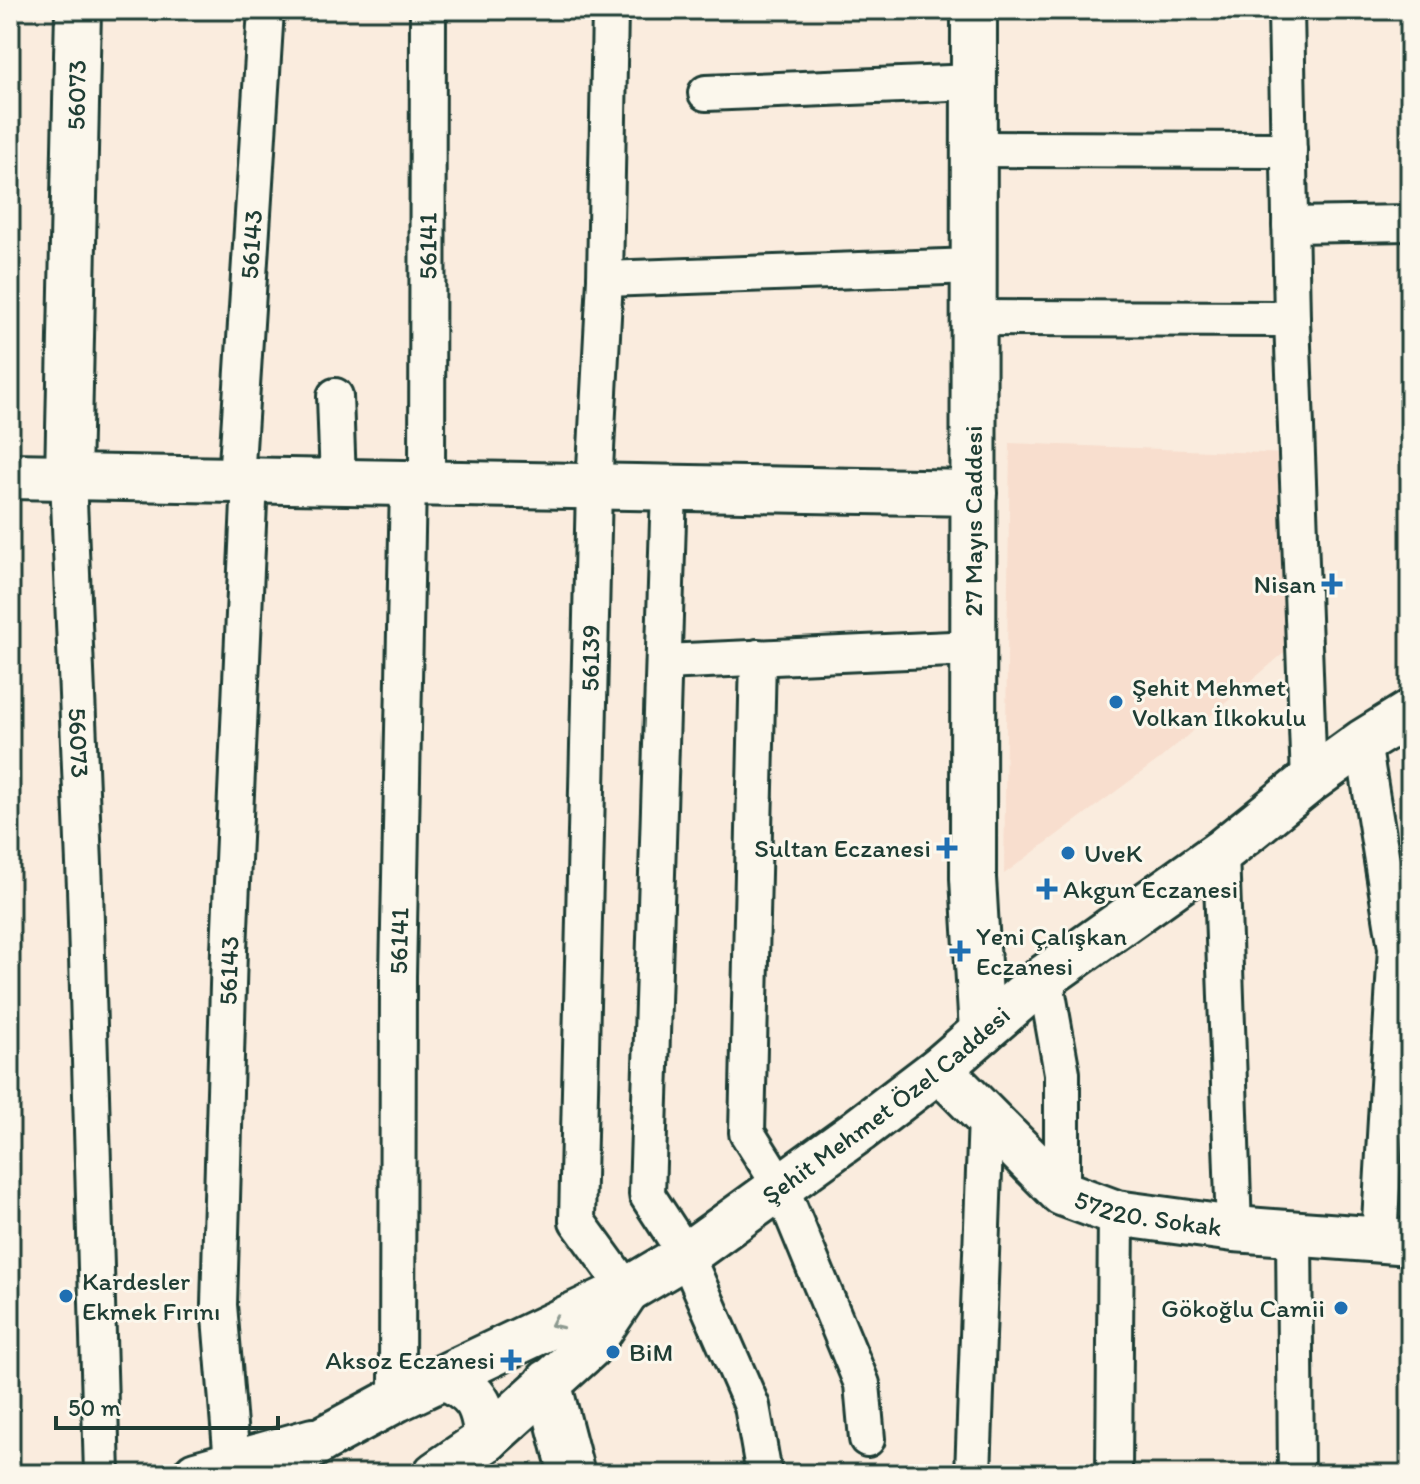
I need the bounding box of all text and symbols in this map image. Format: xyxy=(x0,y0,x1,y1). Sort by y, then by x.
street label: 56073 xyxy=(59,59,93,131)
street label: 56143 xyxy=(233,209,269,280)
street label: 56141 xyxy=(411,212,444,280)
street label: 27 Mayıs Caddesi xyxy=(957,425,989,617)
place label: Nisan xyxy=(1254,568,1316,600)
marker: Nisan xyxy=(1323,575,1341,593)
street label: 56139 xyxy=(573,624,607,692)
place label: Şehit Mehmet Volkan İlkokulu xyxy=(1132,671,1306,733)
marker: Şehit Mehmet Volkan İlkokulu xyxy=(1107,693,1125,711)
street label: 56073 xyxy=(62,707,96,779)
place label: Sultan Eczanesi xyxy=(754,832,931,864)
place label: UveK xyxy=(1084,837,1143,869)
marker: Sultan Eczanesi xyxy=(938,839,956,857)
marker: UveK xyxy=(1059,844,1077,862)
place label: Akgun Eczanesi xyxy=(1063,873,1238,905)
marker: Akgun Eczanesi xyxy=(1038,880,1056,898)
street label: 56141 xyxy=(382,907,415,975)
place label: Yeni Çalışkan Eczanesi xyxy=(976,920,1127,982)
street label: 56143 xyxy=(211,935,246,1006)
marker: Yeni Çalışkan Eczanesi xyxy=(951,942,969,960)
street label: Şehit Mehmet Özel Caddesi xyxy=(755,999,1016,1211)
street label: 57220. Sokak xyxy=(1070,1183,1224,1243)
place label: Kardesler Ekmek Fırını xyxy=(82,1265,221,1327)
marker: Kardesler Ekmek Fırını xyxy=(57,1287,75,1305)
place label: Gökoğlu Camii xyxy=(1161,1292,1325,1324)
marker: Gökoğlu Camii xyxy=(1332,1299,1350,1317)
one-way arrow xyxy=(550,1313,565,1329)
place label: BiM xyxy=(629,1336,673,1368)
marker: BiM xyxy=(604,1343,622,1361)
place label: Aksoz Eczanesi xyxy=(325,1344,495,1376)
marker: Aksoz Eczanesi xyxy=(502,1351,520,1369)
scale bar xyxy=(56,1380,278,1430)
text: 50 m xyxy=(68,1393,121,1422)

